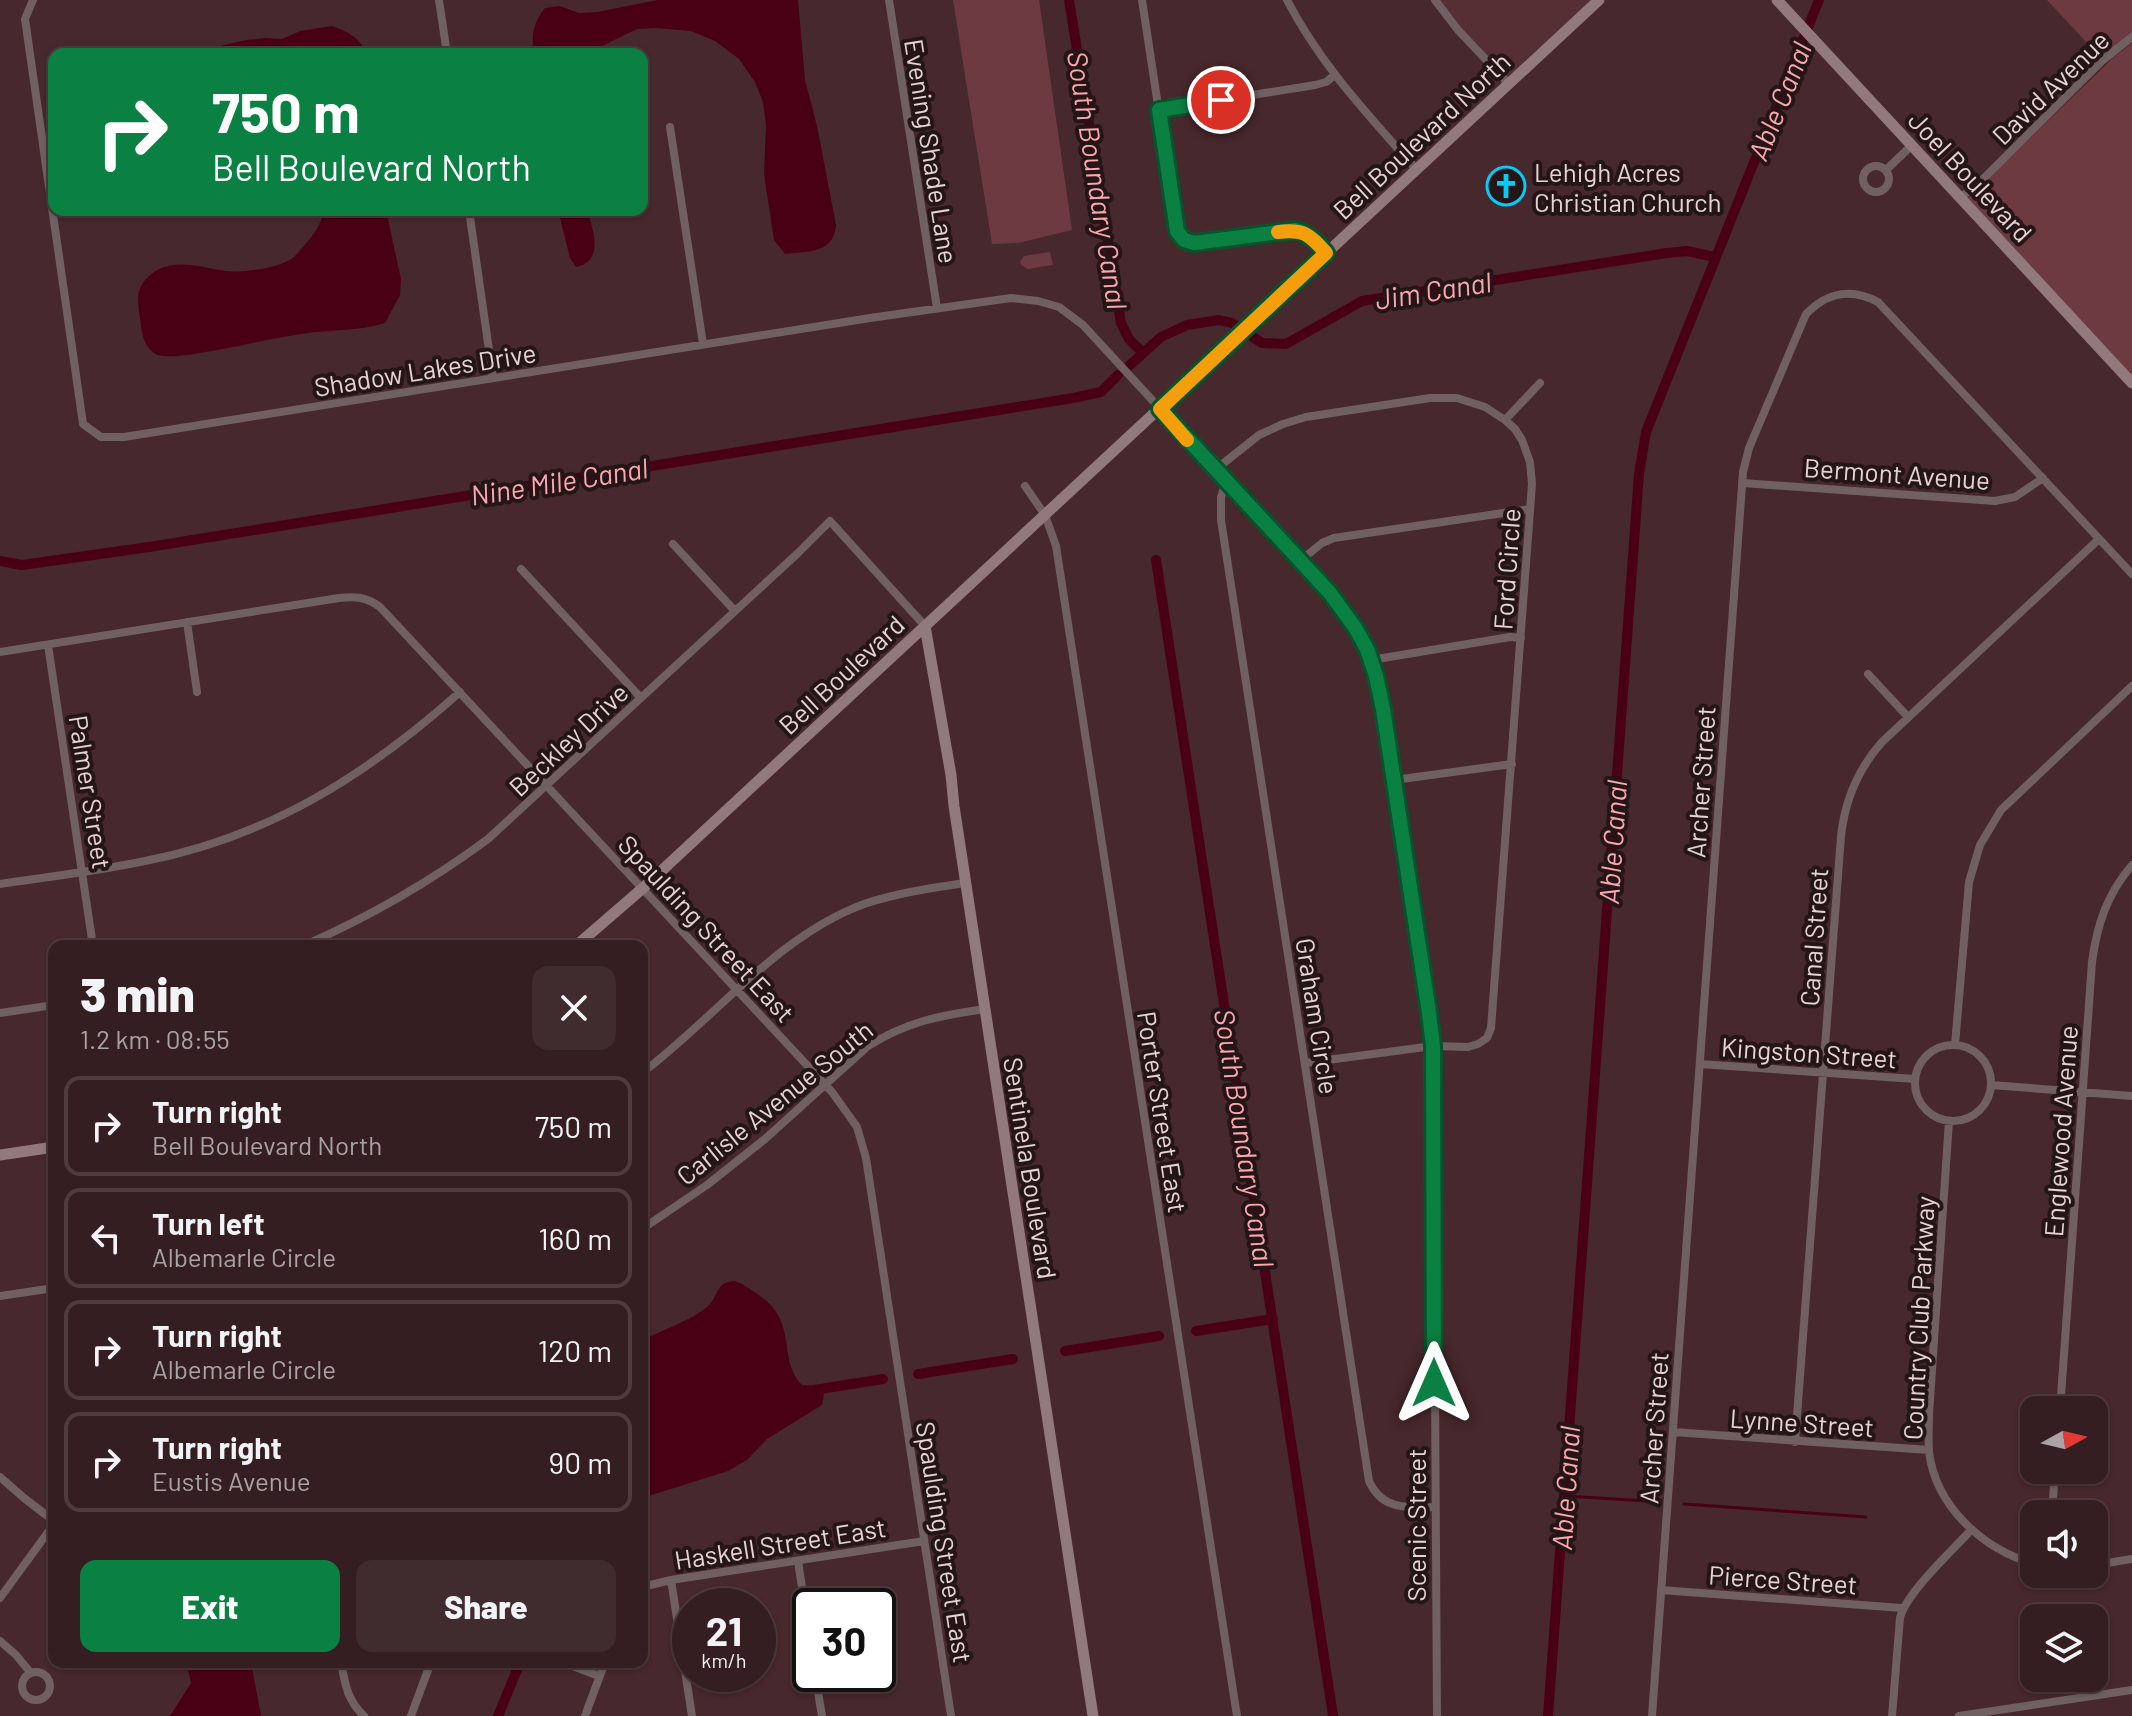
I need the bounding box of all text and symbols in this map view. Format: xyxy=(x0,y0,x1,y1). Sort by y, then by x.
street label: David Avenue xyxy=(1985,24,2115,150)
street label: Evening Shade Lane xyxy=(899,37,965,265)
water label: Able Canal xyxy=(1740,37,1818,165)
street label: Bell Boulevard North xyxy=(1326,45,1516,225)
water label: South Boundary Canal xyxy=(1061,48,1135,312)
pin xyxy=(1187,66,1255,134)
text: 750 m xyxy=(212,77,360,144)
icon: arrive xyxy=(1199,78,1243,122)
icon: right xyxy=(80,80,184,184)
street label: Joel Boulevard xyxy=(1903,104,2039,248)
text: Bell Boulevard North xyxy=(212,145,531,188)
place label: Lehigh Acres Christian Church xyxy=(1534,156,1722,217)
church icon: Lehigh Acres Christian Church xyxy=(1485,165,1527,207)
water label: Jim Canal xyxy=(1372,264,1494,316)
street label: Shadow Lakes Drive xyxy=(312,336,538,402)
water label: Nine Mile Canal xyxy=(468,450,650,512)
street label: Bermont Avenue xyxy=(1803,451,1991,495)
street label: Ford Circle xyxy=(1486,507,1526,631)
street label: Bell Boulevard xyxy=(772,608,910,740)
street label: Beckley Drive xyxy=(502,676,634,802)
street label: Archer Street xyxy=(1679,705,1721,859)
street label: Palmer Street xyxy=(64,713,118,871)
water label: Able Canal xyxy=(1591,779,1633,905)
street label: Spaulding Street East xyxy=(613,828,801,1028)
street label: Canal Street xyxy=(1793,867,1833,1007)
street label: Graham Circle xyxy=(1290,936,1346,1096)
text: 3 min xyxy=(80,964,195,1022)
button: close xyxy=(532,966,616,1050)
water label: South Boundary Canal xyxy=(1208,1006,1282,1270)
street label: Porter Street East xyxy=(1132,1009,1194,1215)
street label: Carlisle Avenue South xyxy=(670,1013,878,1191)
text: 1.2 km · 08:55 xyxy=(80,1023,230,1054)
street label: Englewood Avenue xyxy=(2037,1024,2083,1238)
street label: Kingston Street xyxy=(1720,1030,1898,1074)
street label: Sentinela Boulevard xyxy=(998,1055,1064,1281)
text: Turn right xyxy=(152,1093,282,1129)
icon: right xyxy=(84,1104,128,1148)
text: 750 m xyxy=(535,1108,612,1144)
text: Bell Boulevard North xyxy=(152,1129,382,1160)
street label: Country Club Parkway xyxy=(1896,1195,1940,1441)
text: Turn left xyxy=(152,1205,265,1241)
icon: left xyxy=(84,1216,128,1260)
text: 160 m xyxy=(538,1220,612,1256)
text: Albemarle Circle xyxy=(152,1241,336,1272)
text: Turn right xyxy=(152,1317,282,1353)
icon: right xyxy=(84,1328,128,1372)
text: 120 m xyxy=(538,1332,612,1368)
position arrow xyxy=(1392,1341,1476,1425)
street label: Archer Street xyxy=(1632,1351,1674,1505)
text: Albemarle Circle xyxy=(152,1353,336,1384)
north arrow xyxy=(2020,1396,2108,1484)
map controls xyxy=(2020,1396,2108,1692)
street label: Lynne Street xyxy=(1729,1402,1875,1442)
street label: Spaulding Street East xyxy=(911,1419,979,1665)
water label: Able Canal xyxy=(1544,1425,1586,1551)
text: Turn right xyxy=(152,1429,282,1465)
icon: right xyxy=(84,1440,128,1484)
text: 90 m xyxy=(549,1444,612,1480)
street label: Scenic Street xyxy=(1400,1449,1431,1601)
text: Eustis Avenue xyxy=(152,1465,311,1496)
button: sound xyxy=(2020,1500,2108,1588)
street label: Haskell Street East xyxy=(672,1511,888,1575)
street label: Pierce Street xyxy=(1708,1558,1858,1600)
button: Exit xyxy=(80,1560,340,1652)
button: Share xyxy=(356,1560,616,1652)
speed limit sign: 30 xyxy=(792,1588,896,1692)
button: layers xyxy=(2020,1604,2108,1692)
text: 21 xyxy=(706,1606,742,1654)
text: km/h xyxy=(701,1648,747,1672)

